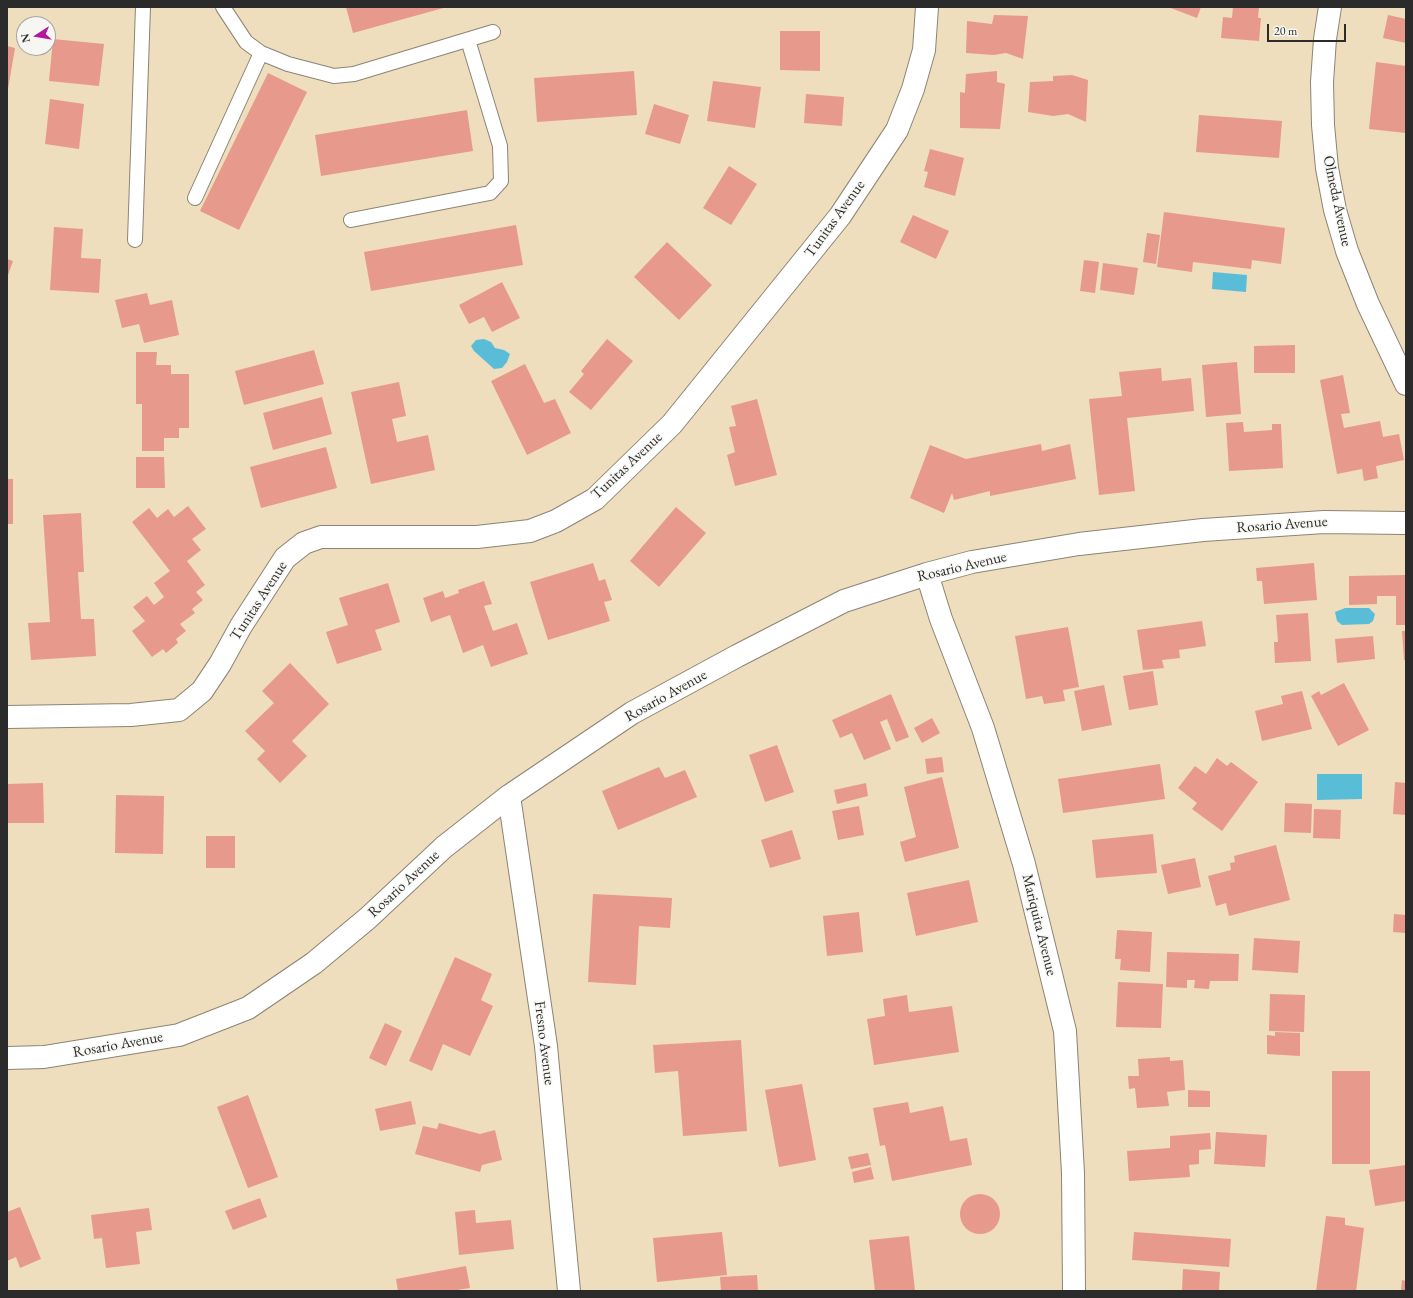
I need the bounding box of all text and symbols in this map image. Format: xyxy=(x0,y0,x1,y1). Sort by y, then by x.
north arrow xyxy=(16,16,56,56)
scale bar xyxy=(1269,16,1348,42)
text: 20 m xyxy=(1274,23,1297,39)
text: N xyxy=(17,32,33,44)
street label: Olmeda Avenue xyxy=(1319,154,1355,248)
street label: Tunitas Avenue xyxy=(801,177,869,261)
street label: Tunitas Avenue xyxy=(588,428,666,504)
street label: Rosario Avenue xyxy=(1236,513,1328,537)
street label: Rosario Avenue xyxy=(916,548,1008,586)
street label: Tunitas Avenue xyxy=(227,558,291,644)
street label: Rosario Avenue xyxy=(622,666,710,726)
street label: Rosario Avenue xyxy=(365,846,443,922)
street label: Mariquita Avenue xyxy=(1018,872,1060,978)
street label: Fresno Avenue xyxy=(530,1000,558,1086)
street label: Rosario Avenue xyxy=(72,1028,164,1062)

